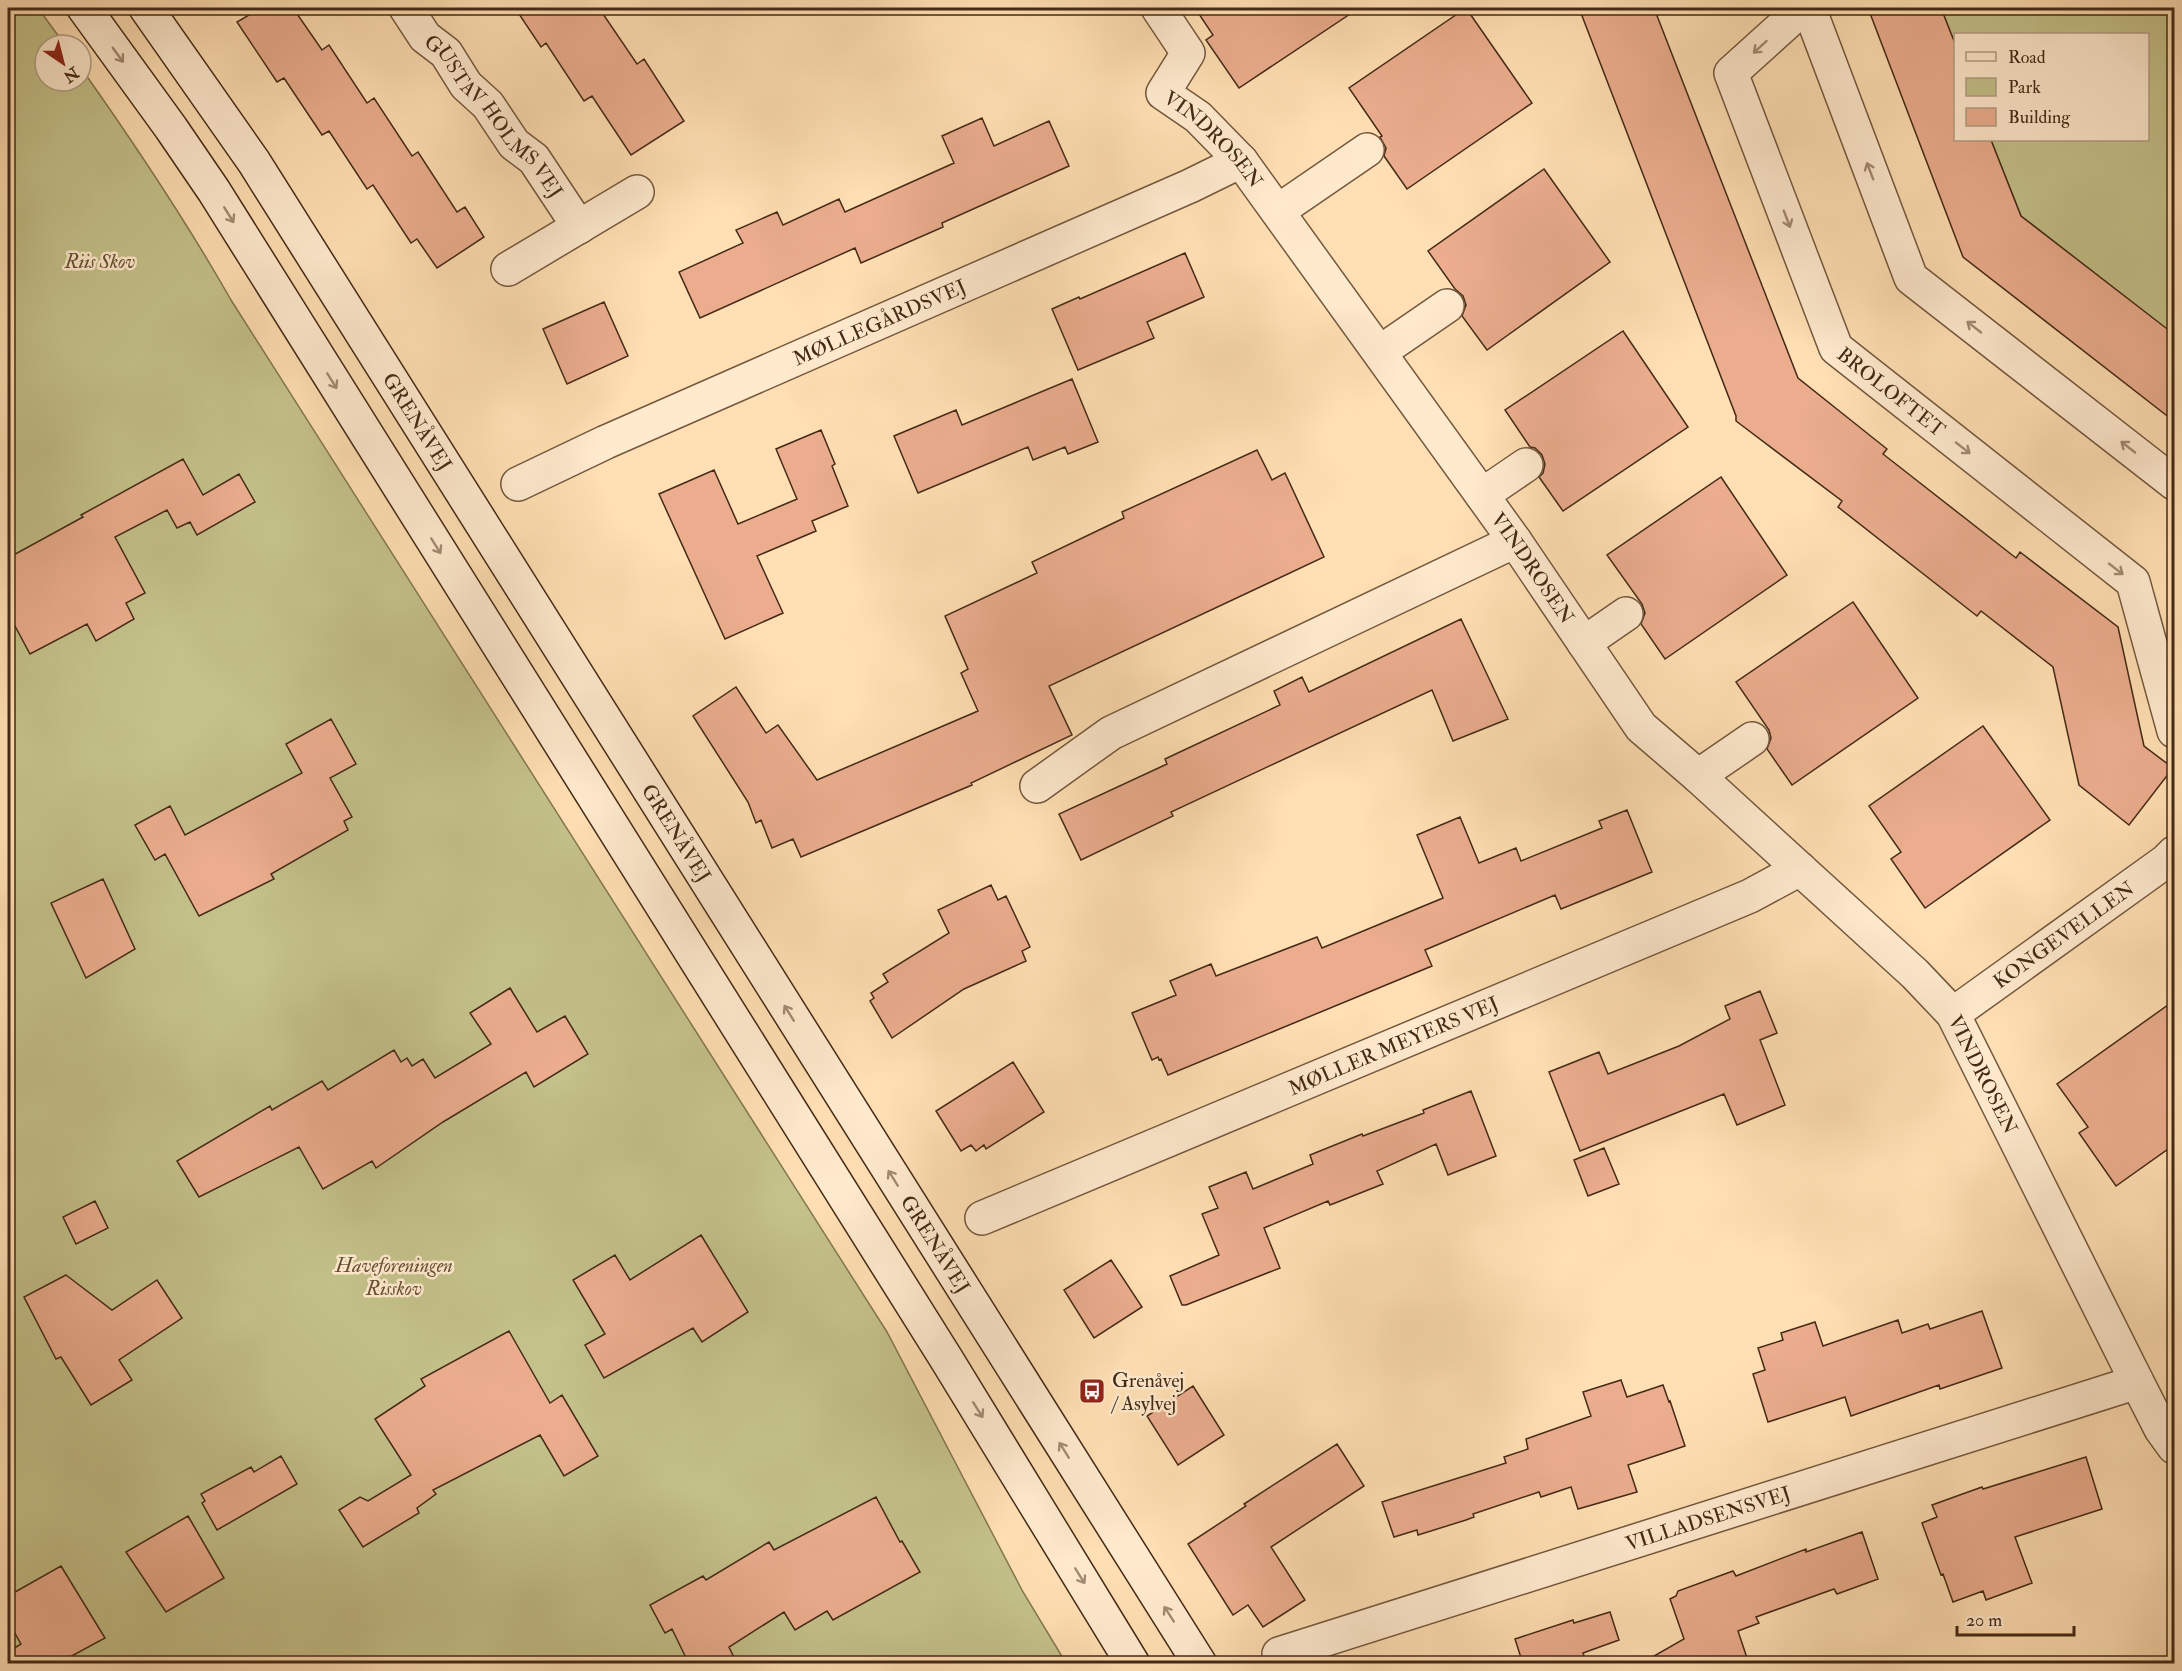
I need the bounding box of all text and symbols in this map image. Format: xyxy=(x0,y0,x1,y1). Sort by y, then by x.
street label: GUSTAV HOLMS VEJ xyxy=(420,29,569,203)
north arrow xyxy=(33,33,93,93)
legend xyxy=(1954,33,2149,141)
one-way arrow xyxy=(1753,40,1768,54)
one-way arrow xyxy=(112,46,124,62)
text: Road xyxy=(2008,46,2046,69)
text: N xyxy=(59,62,83,87)
text: Park xyxy=(2008,76,2041,99)
street label: VINDROSEN xyxy=(1159,85,1269,192)
text: Building xyxy=(2008,106,2071,129)
one-way arrow xyxy=(1864,162,1875,181)
one-way arrow xyxy=(223,206,235,223)
one-way arrow xyxy=(1782,209,1793,227)
park label: Riis Skov xyxy=(64,249,135,274)
street label: MØLLEGÅRDSVEJ xyxy=(789,273,970,371)
one-way arrow xyxy=(1967,321,1983,334)
street label: BROLOFTET xyxy=(1832,341,1951,442)
street label: GRENÅVEJ xyxy=(377,368,458,475)
one-way arrow xyxy=(326,372,339,389)
one-way arrow xyxy=(1955,441,1971,454)
one-way arrow xyxy=(2121,441,2137,453)
street label: VINDROSEN xyxy=(1486,507,1580,629)
one-way arrow xyxy=(430,537,442,554)
one-way arrow xyxy=(2108,562,2124,575)
street label: GRENÅVEJ xyxy=(636,779,717,887)
street label: KONGEVELLEN xyxy=(1988,876,2139,994)
street label: MØLLER MEYERS VEJ xyxy=(1284,990,1502,1101)
one-way arrow xyxy=(783,1005,795,1022)
street label: VINDROSEN xyxy=(1943,1011,2023,1138)
one-way arrow xyxy=(887,1170,899,1187)
street label: GRENÅVEJ xyxy=(895,1190,976,1298)
park label: Haveforeningen Risskov xyxy=(334,1253,453,1301)
place label: Grenåvej / Asylvej xyxy=(1110,1368,1184,1416)
bus stop icon: Grenåvej / Asylvej xyxy=(1077,1376,1107,1406)
one-way arrow xyxy=(972,1401,984,1418)
one-way arrow xyxy=(1058,1442,1070,1459)
street label: VILLADSENSVEJ xyxy=(1622,1480,1794,1556)
one-way arrow xyxy=(1074,1567,1086,1584)
scale bar xyxy=(1957,1599,2074,1637)
one-way arrow xyxy=(1162,1606,1174,1623)
text: 20 m xyxy=(1966,1609,2002,1632)

